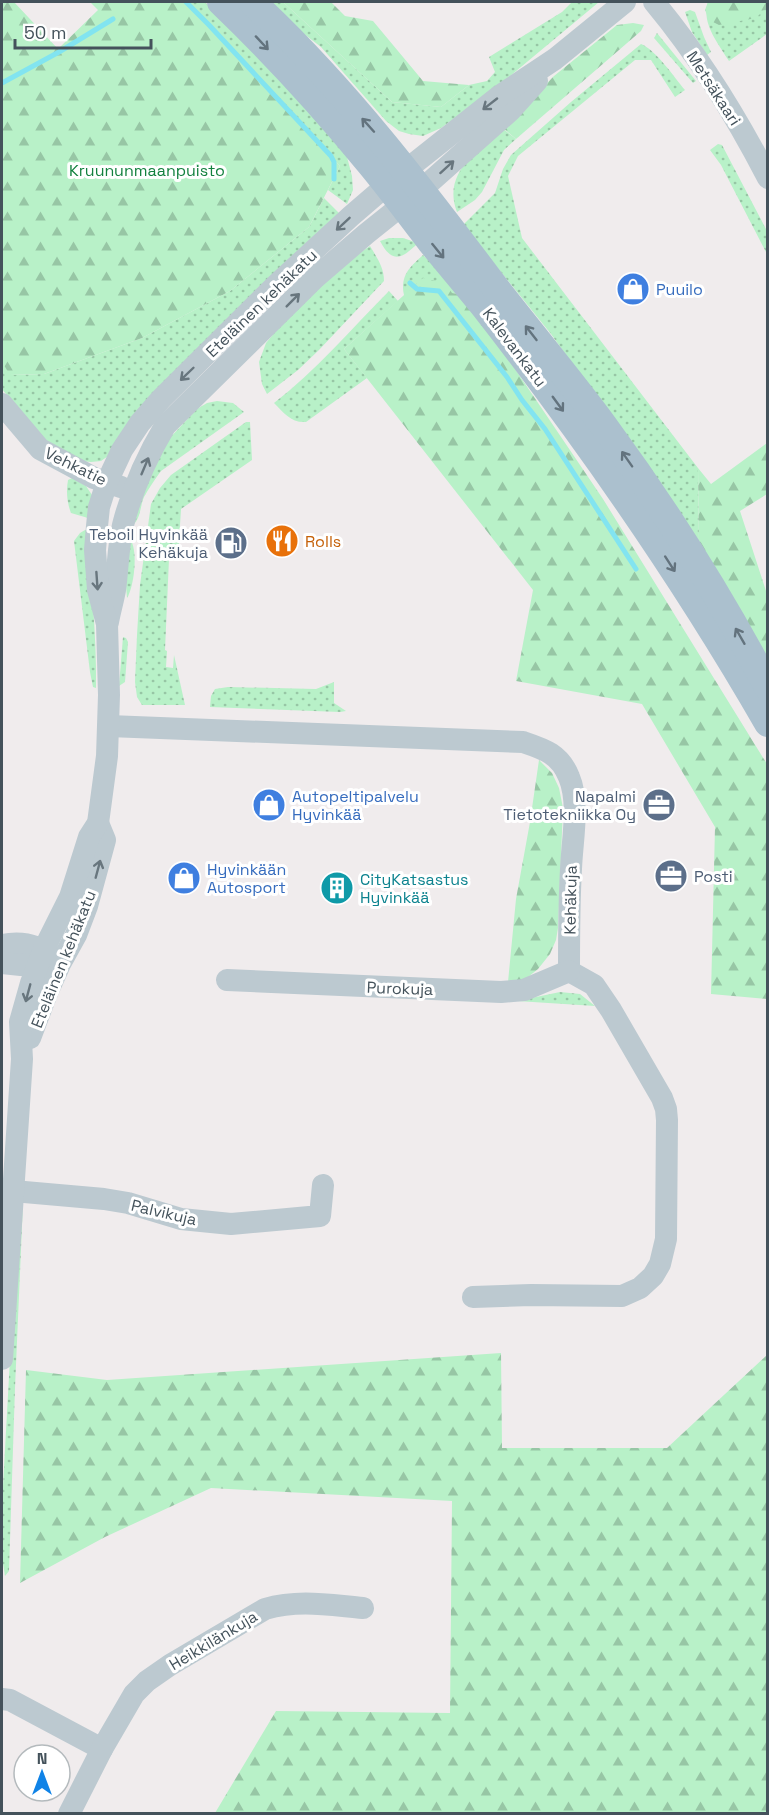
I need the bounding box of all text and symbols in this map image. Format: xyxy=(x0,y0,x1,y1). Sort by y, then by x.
scale bar xyxy=(15,12,152,50)
text: 50 m xyxy=(24,21,66,44)
one-way arrow xyxy=(255,35,269,50)
street label: Metsäkaari xyxy=(682,47,745,130)
one-way arrow xyxy=(482,97,498,110)
one-way arrow xyxy=(361,118,375,133)
park label: Kruununmaanpuisto xyxy=(69,160,225,181)
one-way arrow xyxy=(439,160,454,174)
one-way arrow xyxy=(335,217,350,231)
one-way arrow xyxy=(432,243,445,259)
street label: Eteläinen kehäkatu xyxy=(201,245,321,362)
shop icon: Puuilo xyxy=(615,271,651,307)
place label: Puuilo xyxy=(656,279,703,300)
one-way arrow xyxy=(285,293,300,308)
street label: Kalevankatu xyxy=(478,304,551,391)
one-way arrow xyxy=(525,325,538,341)
one-way arrow xyxy=(180,366,195,381)
one-way arrow xyxy=(552,396,564,412)
street label: Vehkatie xyxy=(41,442,110,490)
one-way arrow xyxy=(621,451,633,467)
one-way arrow xyxy=(140,457,151,475)
restaurant icon: Rolls xyxy=(264,523,300,559)
place label: Teboil Hyvinkää Kehäkuja xyxy=(89,524,208,563)
fuel station icon: Teboil Hyvinkää Kehäkuja xyxy=(213,525,249,561)
place label: Rolls xyxy=(305,531,341,552)
one-way arrow xyxy=(664,555,676,572)
one-way arrow xyxy=(92,571,103,591)
one-way arrow xyxy=(733,628,745,645)
place label: Autopeltipalvelu Hyvinkää xyxy=(292,786,419,825)
place label: Napalmi Tietotekniikka Oy xyxy=(503,786,636,825)
shop icon: Autopeltipalvelu Hyvinkää xyxy=(251,787,287,823)
office icon: Napalmi Tietotekniikka Oy xyxy=(641,787,677,823)
office icon: Posti xyxy=(653,858,689,894)
place label: Hyvinkään Autosport xyxy=(207,859,286,898)
one-way arrow xyxy=(93,860,104,879)
shop icon: Hyvinkään Autosport xyxy=(166,860,202,896)
street label: Kehäkuja xyxy=(559,865,582,935)
place label: Posti xyxy=(694,866,733,887)
place label: CityKatsastus Hyvinkää xyxy=(360,869,469,908)
building icon: CityKatsastus Hyvinkää xyxy=(319,870,355,906)
street label: Eteläinen kehäkatu xyxy=(26,887,101,1031)
street label: Purokuja xyxy=(366,977,434,1000)
one-way arrow xyxy=(22,983,34,1002)
street label: Palvikuja xyxy=(129,1195,199,1230)
street label: Heikkilänkuja xyxy=(165,1606,261,1675)
north arrow xyxy=(12,1743,72,1803)
text: N xyxy=(37,1748,47,1769)

